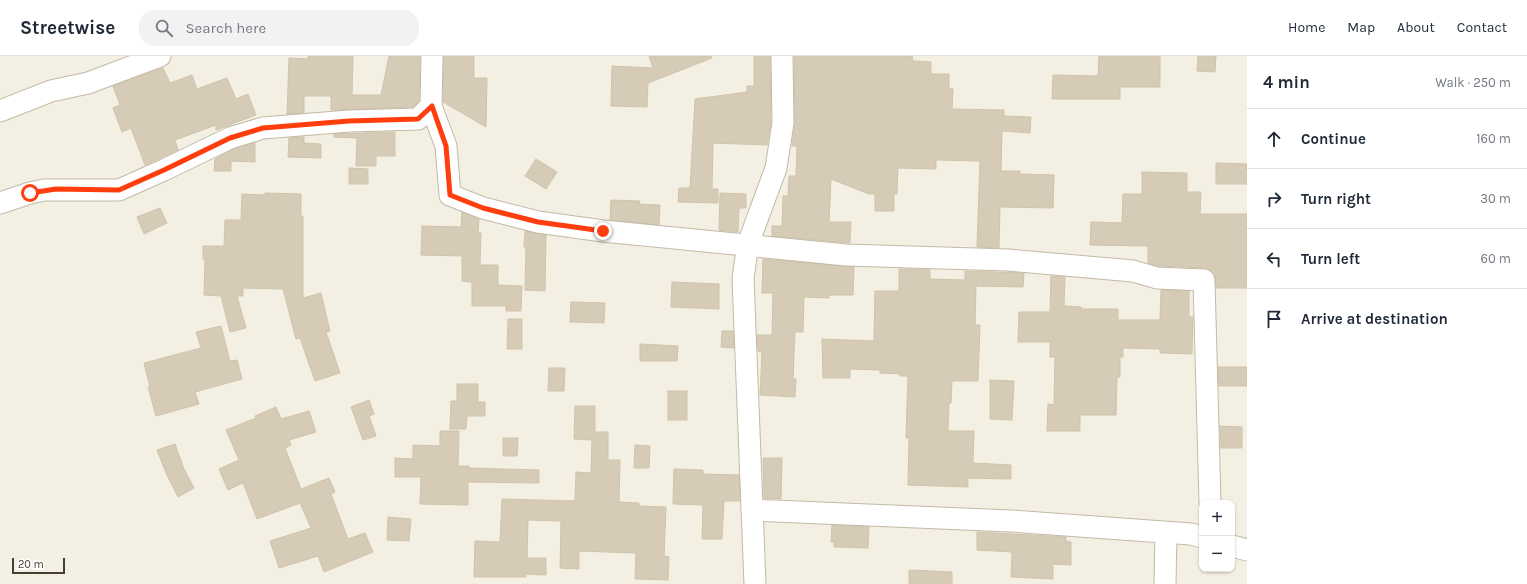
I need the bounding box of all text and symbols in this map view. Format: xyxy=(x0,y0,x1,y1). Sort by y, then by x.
search box xyxy=(139,10,419,46)
text: Streetwise xyxy=(20,17,115,39)
icon: search xyxy=(153,17,175,39)
text: Search here xyxy=(185,19,266,37)
text: Home xyxy=(1288,19,1325,36)
text: Map xyxy=(1347,19,1375,36)
text: About xyxy=(1397,19,1435,36)
text: Contact xyxy=(1457,19,1507,36)
text: 4 min xyxy=(1263,72,1310,92)
text: Walk · 250 m xyxy=(1435,75,1511,90)
icon: ahead xyxy=(1263,128,1285,150)
text: Continue xyxy=(1301,130,1366,148)
text: 160 m xyxy=(1476,131,1511,146)
route start xyxy=(21,184,39,202)
icon: right xyxy=(1263,188,1285,210)
text: Turn right xyxy=(1301,190,1371,208)
text: 30 m xyxy=(1480,191,1511,206)
route end xyxy=(594,222,612,240)
icon: left xyxy=(1263,248,1285,270)
text: Turn left xyxy=(1301,250,1360,268)
text: 60 m xyxy=(1481,251,1511,266)
icon: arrive xyxy=(1263,308,1285,330)
text: Arrive at destination xyxy=(1301,310,1448,328)
map controls xyxy=(1199,500,1235,572)
button: + xyxy=(1199,500,1235,536)
button: − xyxy=(1199,536,1235,572)
scale bar xyxy=(12,556,65,575)
text: 20 m xyxy=(18,558,44,571)

